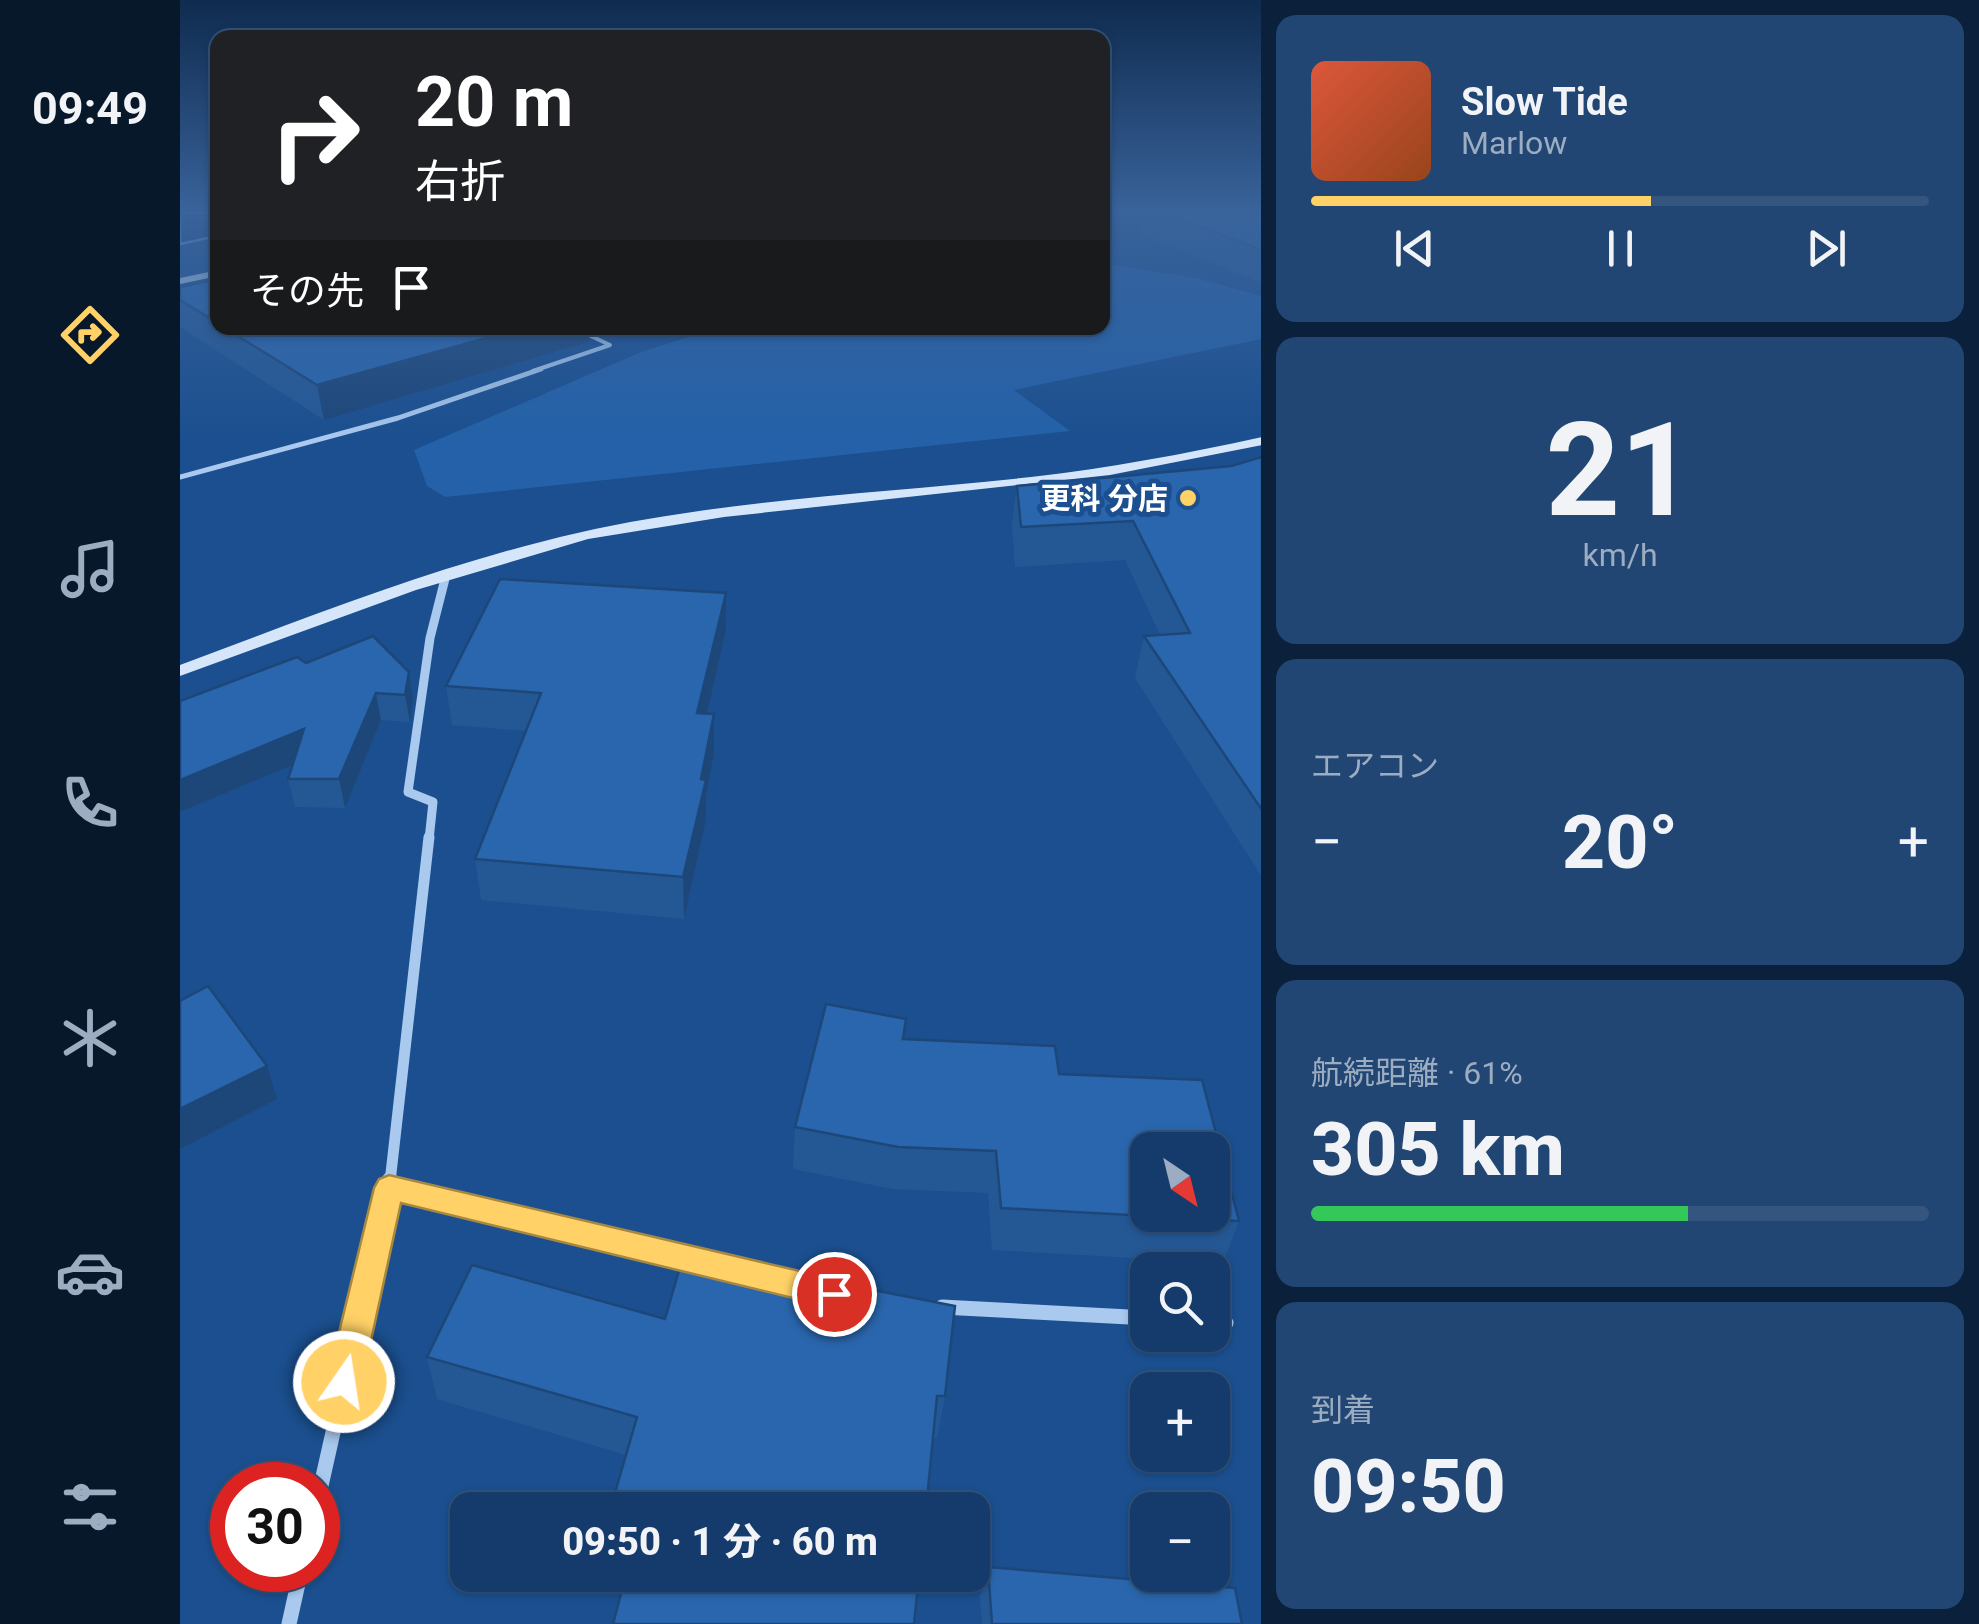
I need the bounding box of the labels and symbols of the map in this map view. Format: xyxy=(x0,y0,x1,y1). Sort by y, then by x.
place label: 更科 分店 xyxy=(1041,481,1168,516)
marker: 更科 分店 xyxy=(1177,487,1199,509)
north arrow xyxy=(1130,1132,1230,1232)
pin xyxy=(792,1252,877,1337)
position arrow xyxy=(292,1330,396,1434)
speed limit sign: 30 xyxy=(210,1462,340,1592)

